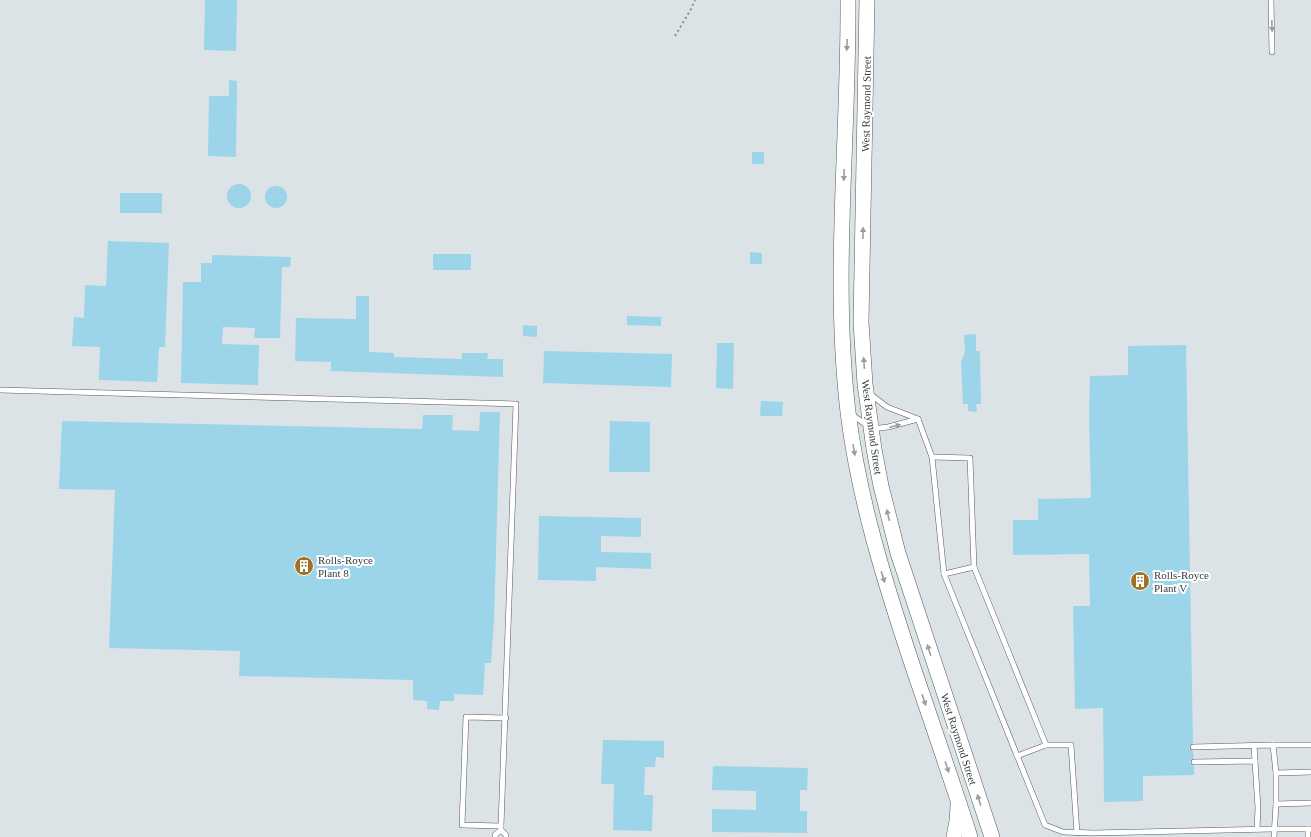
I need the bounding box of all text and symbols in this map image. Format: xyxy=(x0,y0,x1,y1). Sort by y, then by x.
one-way arrow xyxy=(1268,20,1275,32)
one-way arrow xyxy=(844,39,850,52)
street label: West Raymond Street xyxy=(859,56,873,152)
one-way arrow xyxy=(841,169,847,182)
one-way arrow xyxy=(860,226,866,239)
one-way arrow xyxy=(860,357,867,369)
street label: West Raymond Street xyxy=(859,379,885,475)
one-way arrow xyxy=(888,422,901,428)
one-way arrow xyxy=(851,444,857,456)
one-way arrow xyxy=(884,509,890,522)
place label: Rolls-Royce Plant 8 xyxy=(318,554,373,579)
building icon: Rolls-Royce Plant 8 xyxy=(293,555,315,577)
place label: Rolls-Royce Plant V xyxy=(1154,569,1209,594)
building icon: Rolls-Royce Plant V xyxy=(1129,570,1151,592)
one-way arrow xyxy=(881,571,887,583)
one-way arrow xyxy=(926,644,932,656)
street label: West Raymond Street xyxy=(939,692,979,786)
one-way arrow xyxy=(922,694,928,706)
one-way arrow xyxy=(944,761,950,773)
one-way arrow xyxy=(976,794,982,806)

